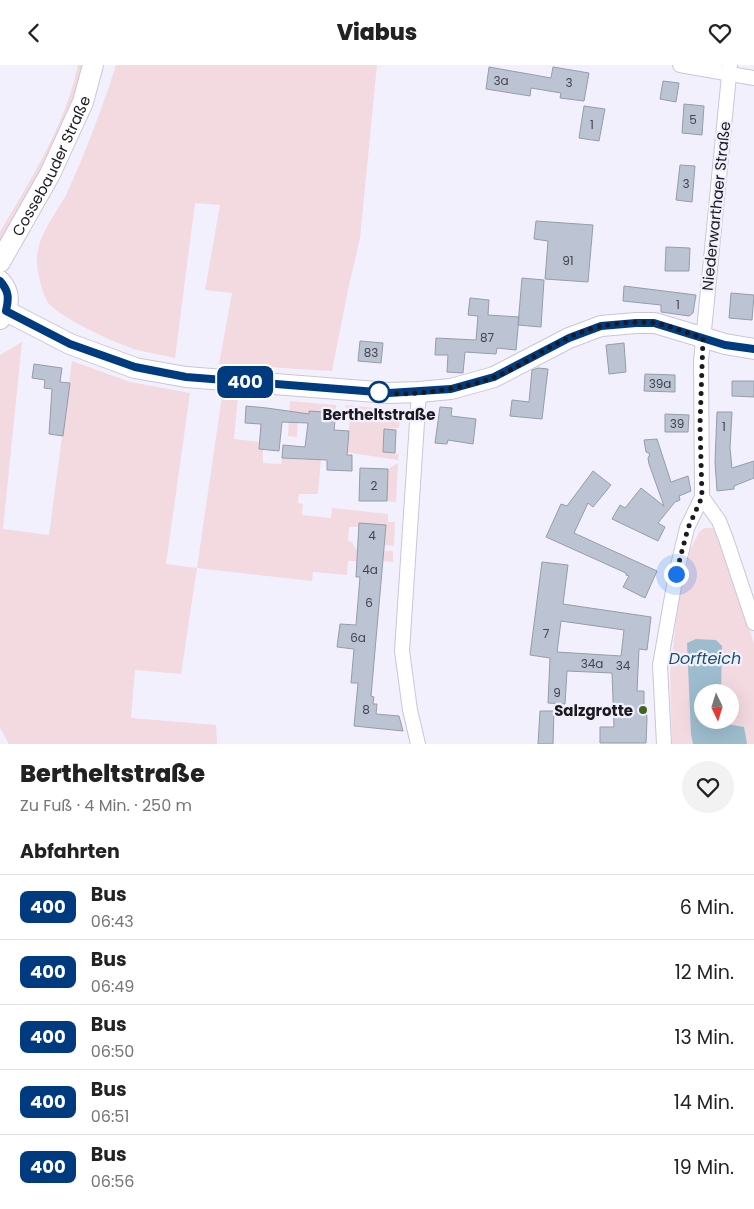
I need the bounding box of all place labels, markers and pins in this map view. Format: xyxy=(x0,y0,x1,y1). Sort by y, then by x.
marker: Bertheltstraße xyxy=(368,381,390,403)
place label: Bertheltstraße xyxy=(322,404,436,425)
place label: Salzgrotte xyxy=(554,700,633,721)
marker: Salzgrotte xyxy=(637,704,649,716)

